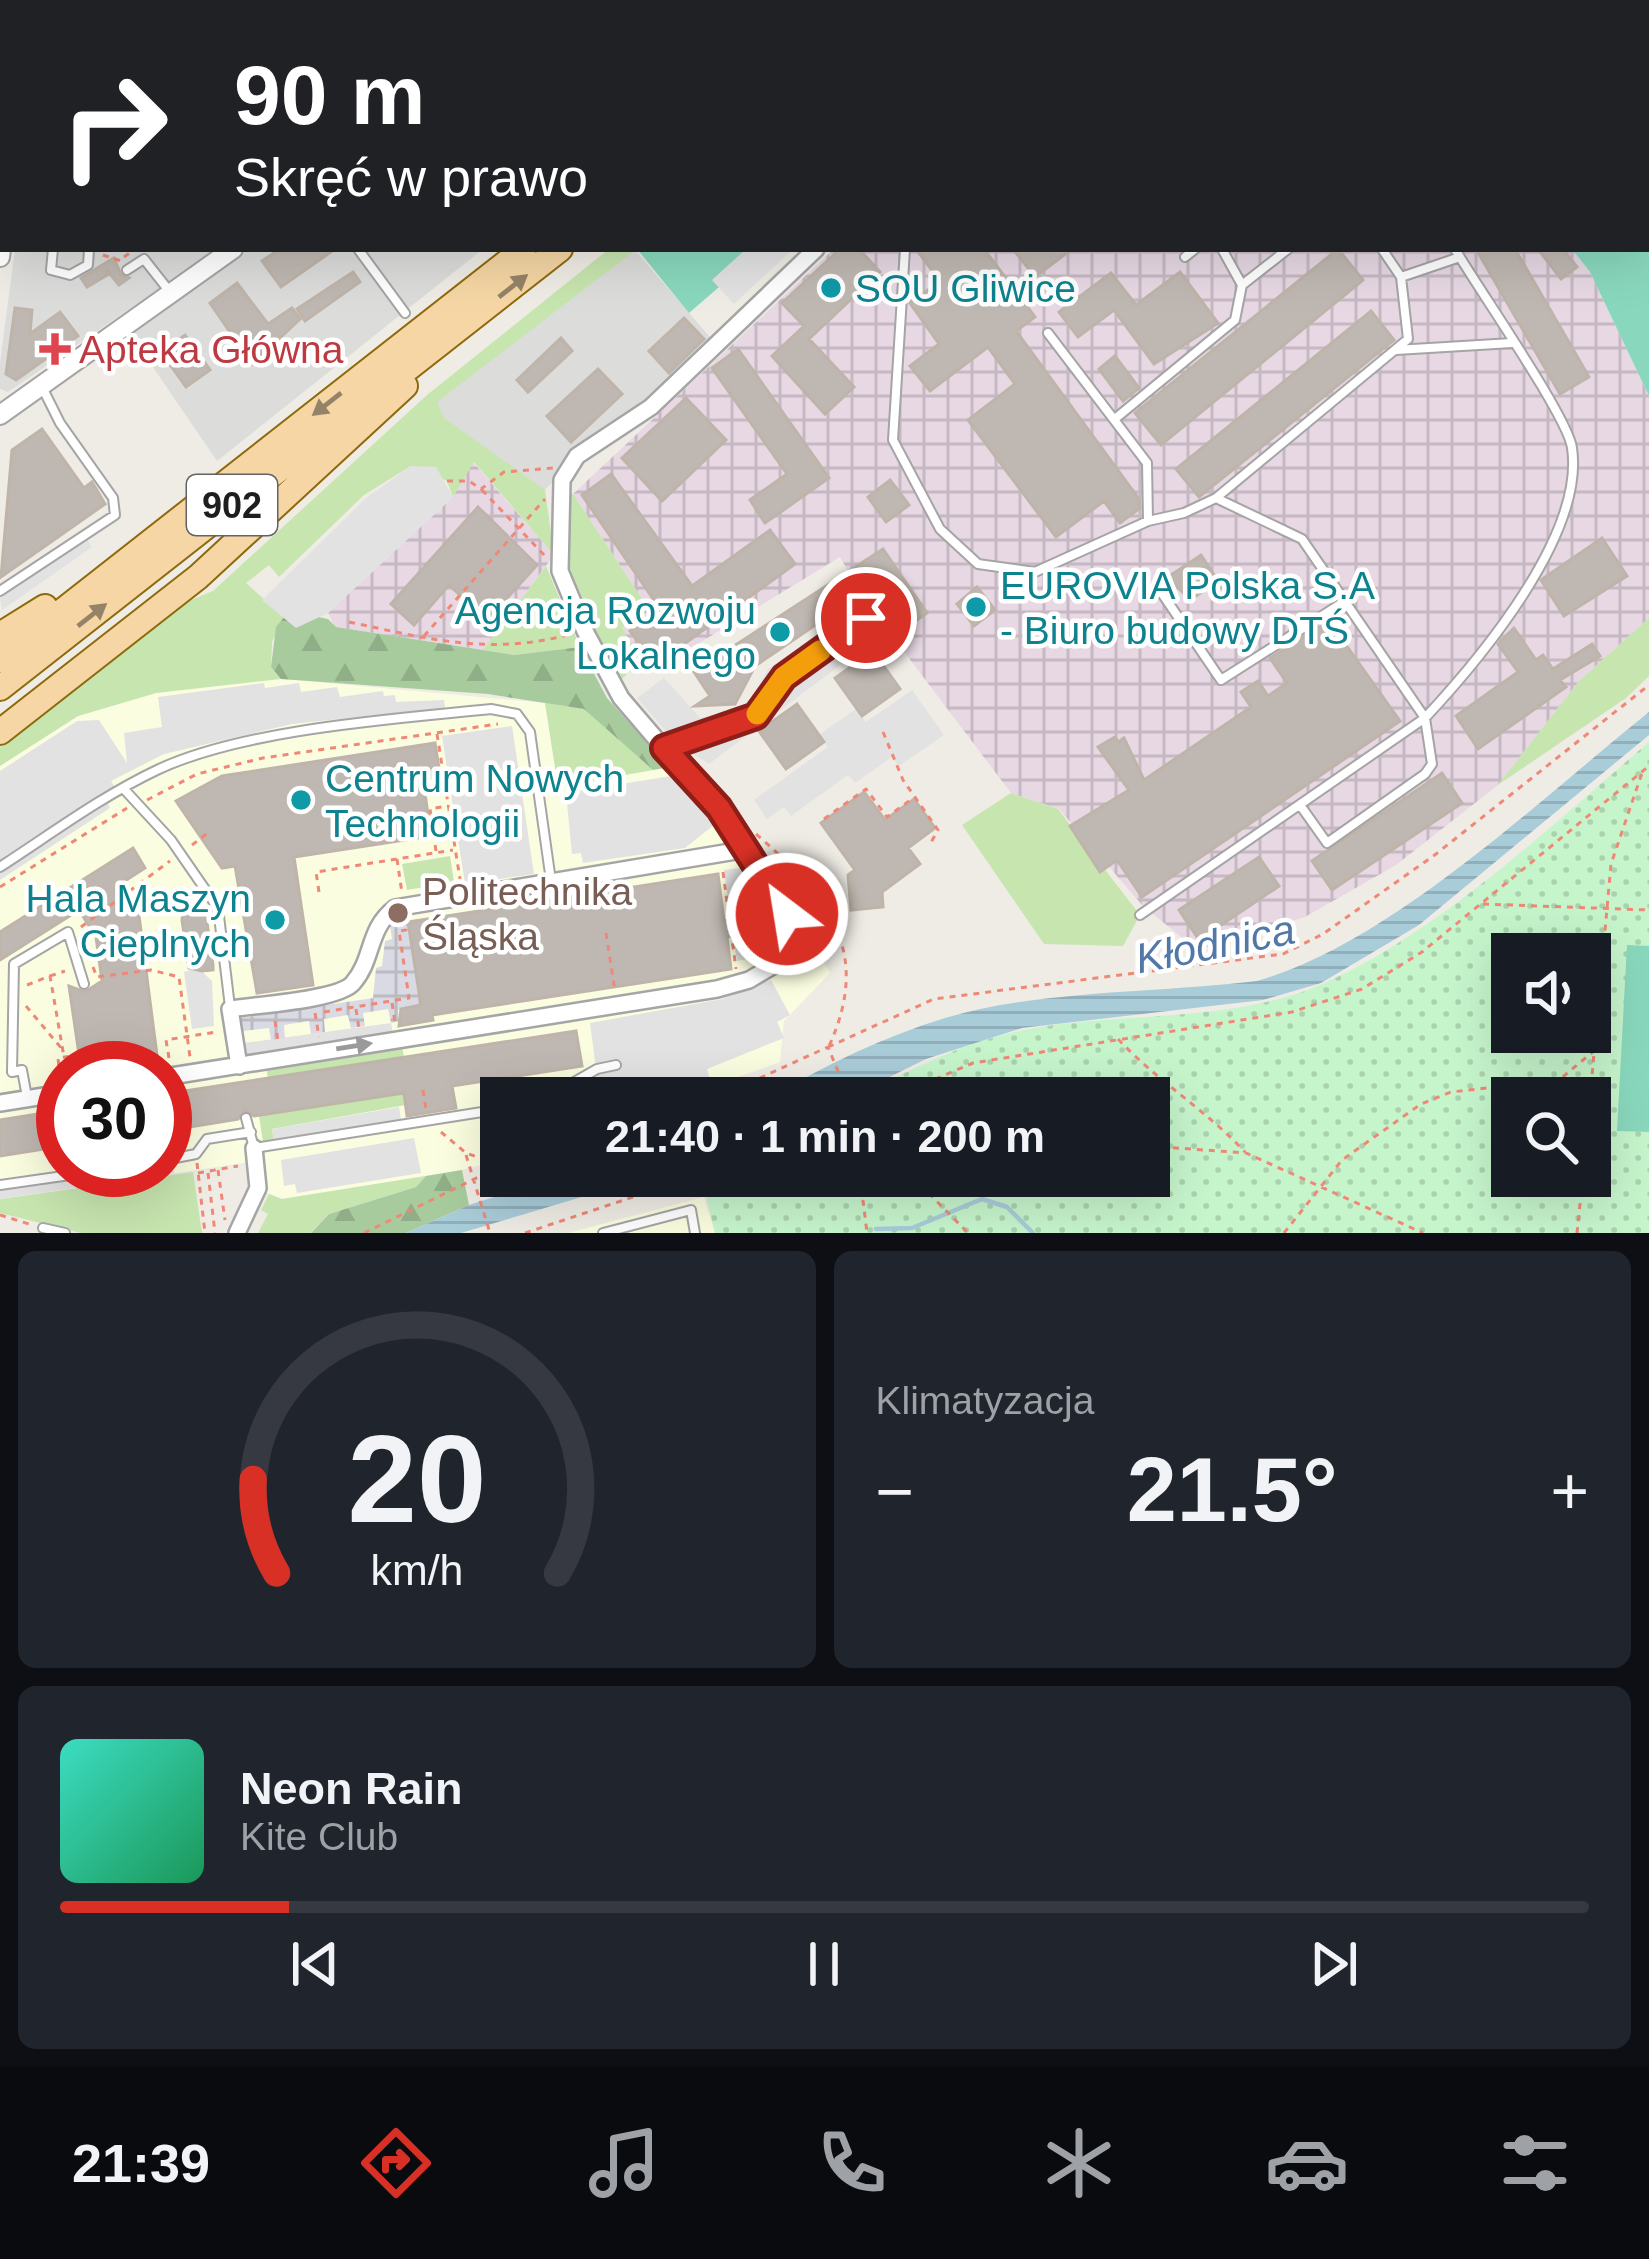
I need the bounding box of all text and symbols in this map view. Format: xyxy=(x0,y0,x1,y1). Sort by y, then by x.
icon: right xyxy=(36,48,192,204)
text: 90 m xyxy=(234,48,425,142)
text: Skręć w prawo xyxy=(234,147,588,207)
place label: SOU Gliwice xyxy=(855,267,1076,310)
one-way arrow xyxy=(497,274,528,299)
marker: SOU Gliwice xyxy=(818,275,844,301)
place label: Apteka Główna xyxy=(79,328,344,371)
marker: Apteka Główna xyxy=(42,336,68,362)
one-way arrow xyxy=(311,392,342,416)
road number: 902 xyxy=(187,475,277,535)
place label: EUROVIA Polska S.A - Biuro budowy DTŚ xyxy=(1000,564,1375,652)
pin xyxy=(815,567,917,669)
icon: arrive xyxy=(833,585,899,651)
place label: Agencja Rozwoju Lokalnego xyxy=(455,589,756,677)
marker: EUROVIA Polska S.A - Biuro budowy DTŚ xyxy=(963,594,989,620)
one-way arrow xyxy=(76,603,107,628)
marker: Agencja Rozwoju Lokalnego xyxy=(767,619,793,645)
place label: Centrum Nowych Technologii xyxy=(325,757,624,845)
marker: Centrum Nowych Technologii xyxy=(288,787,314,813)
position arrow xyxy=(724,851,850,977)
place label: Politechnika Śląska xyxy=(422,870,633,958)
place label: Hala Maszyn Cieplnych xyxy=(26,877,251,965)
marker: Politechnika Śląska xyxy=(385,900,411,926)
water label: Kłodnica xyxy=(1131,906,1299,982)
marker: Hala Maszyn Cieplnych xyxy=(262,907,288,933)
map controls xyxy=(1491,933,1611,1197)
button: sound xyxy=(1491,933,1611,1053)
one-way arrow xyxy=(336,1036,374,1054)
speed limit sign: 30 xyxy=(36,1041,192,1197)
button: search xyxy=(1491,1077,1611,1197)
text: 21:40 · 1 min · 200 m xyxy=(605,1111,1045,1162)
text: Klimatyzacja xyxy=(876,1379,1094,1422)
text: 20 xyxy=(347,1409,486,1548)
text: 21.5° xyxy=(1127,1440,1338,1540)
text: − xyxy=(876,1454,914,1528)
text: + xyxy=(1550,1454,1589,1528)
text: km/h xyxy=(370,1545,463,1593)
text: Neon Rain xyxy=(240,1763,463,1814)
text: Kite Club xyxy=(240,1815,398,1858)
icon: previous xyxy=(282,1931,348,1997)
icon: pause xyxy=(791,1931,857,1997)
icon: next xyxy=(1301,1931,1367,1997)
icon: directions xyxy=(354,2121,438,2205)
icon: music xyxy=(582,2121,666,2205)
icon: phone xyxy=(810,2121,894,2205)
icon: climate xyxy=(1037,2121,1121,2205)
icon: car xyxy=(1265,2121,1349,2205)
icon: filters xyxy=(1493,2121,1577,2205)
text: 21:39 xyxy=(72,2133,210,2193)

